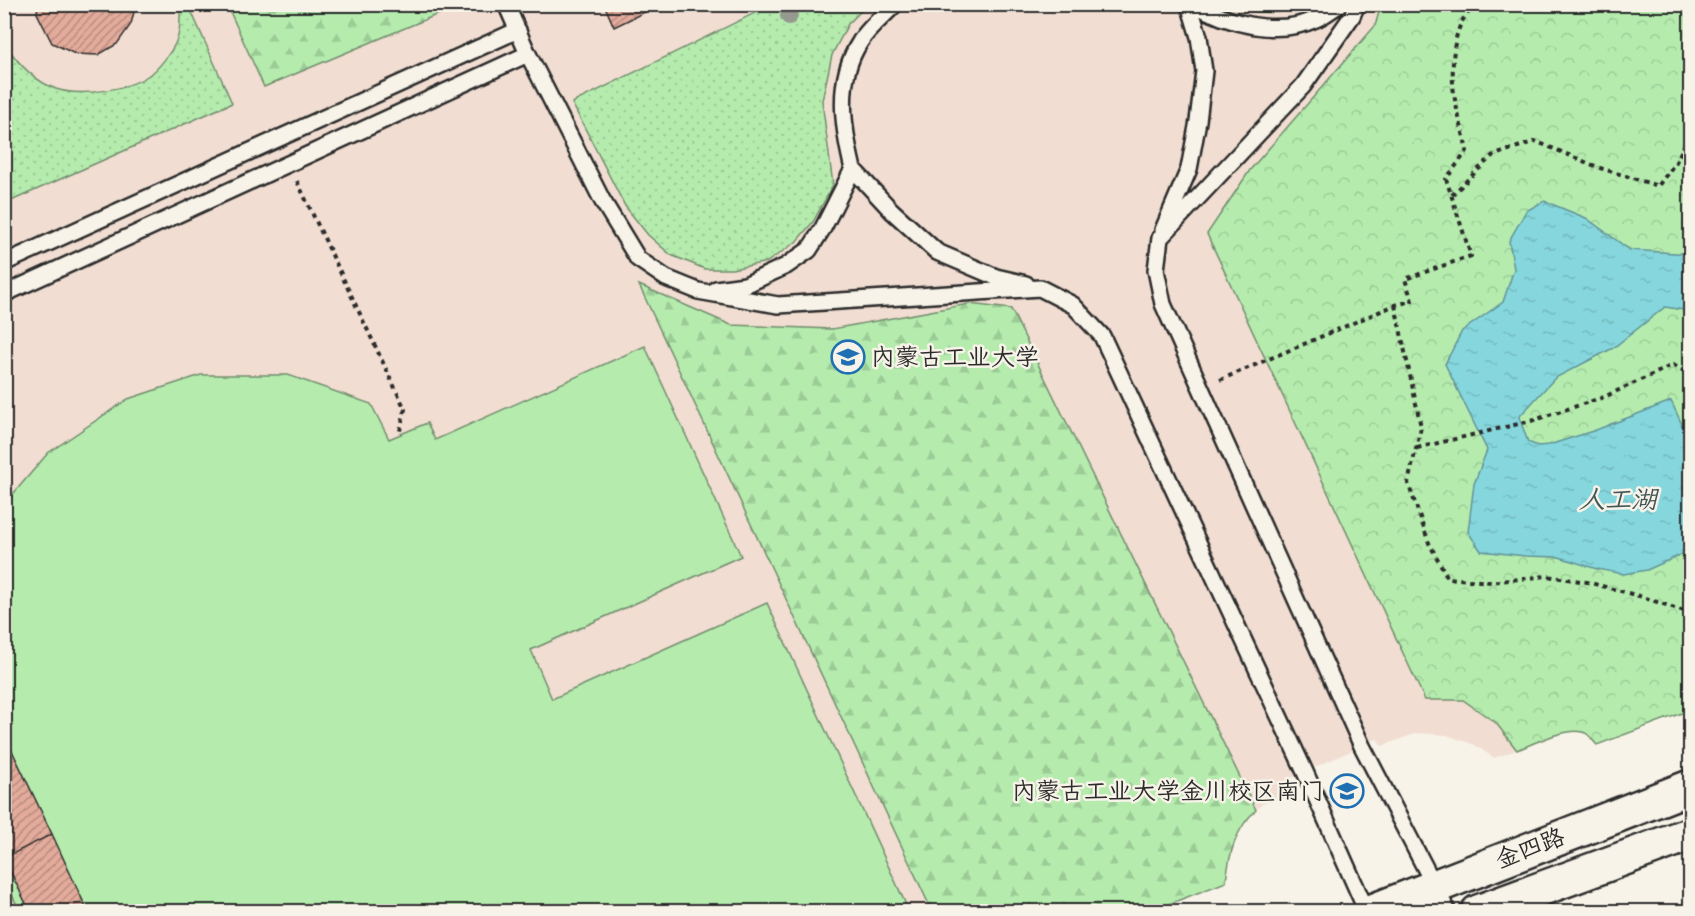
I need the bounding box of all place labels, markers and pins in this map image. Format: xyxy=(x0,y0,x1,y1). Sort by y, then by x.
school or university icon: 内蒙古工业大学 xyxy=(830,339,866,375)
place label: 内蒙古工业大学 xyxy=(871,342,1039,372)
school or university icon: 内蒙古工业大学金川校区南门 xyxy=(1329,773,1365,809)
place label: 内蒙古工业大学金川校区南门 xyxy=(1012,776,1324,806)

